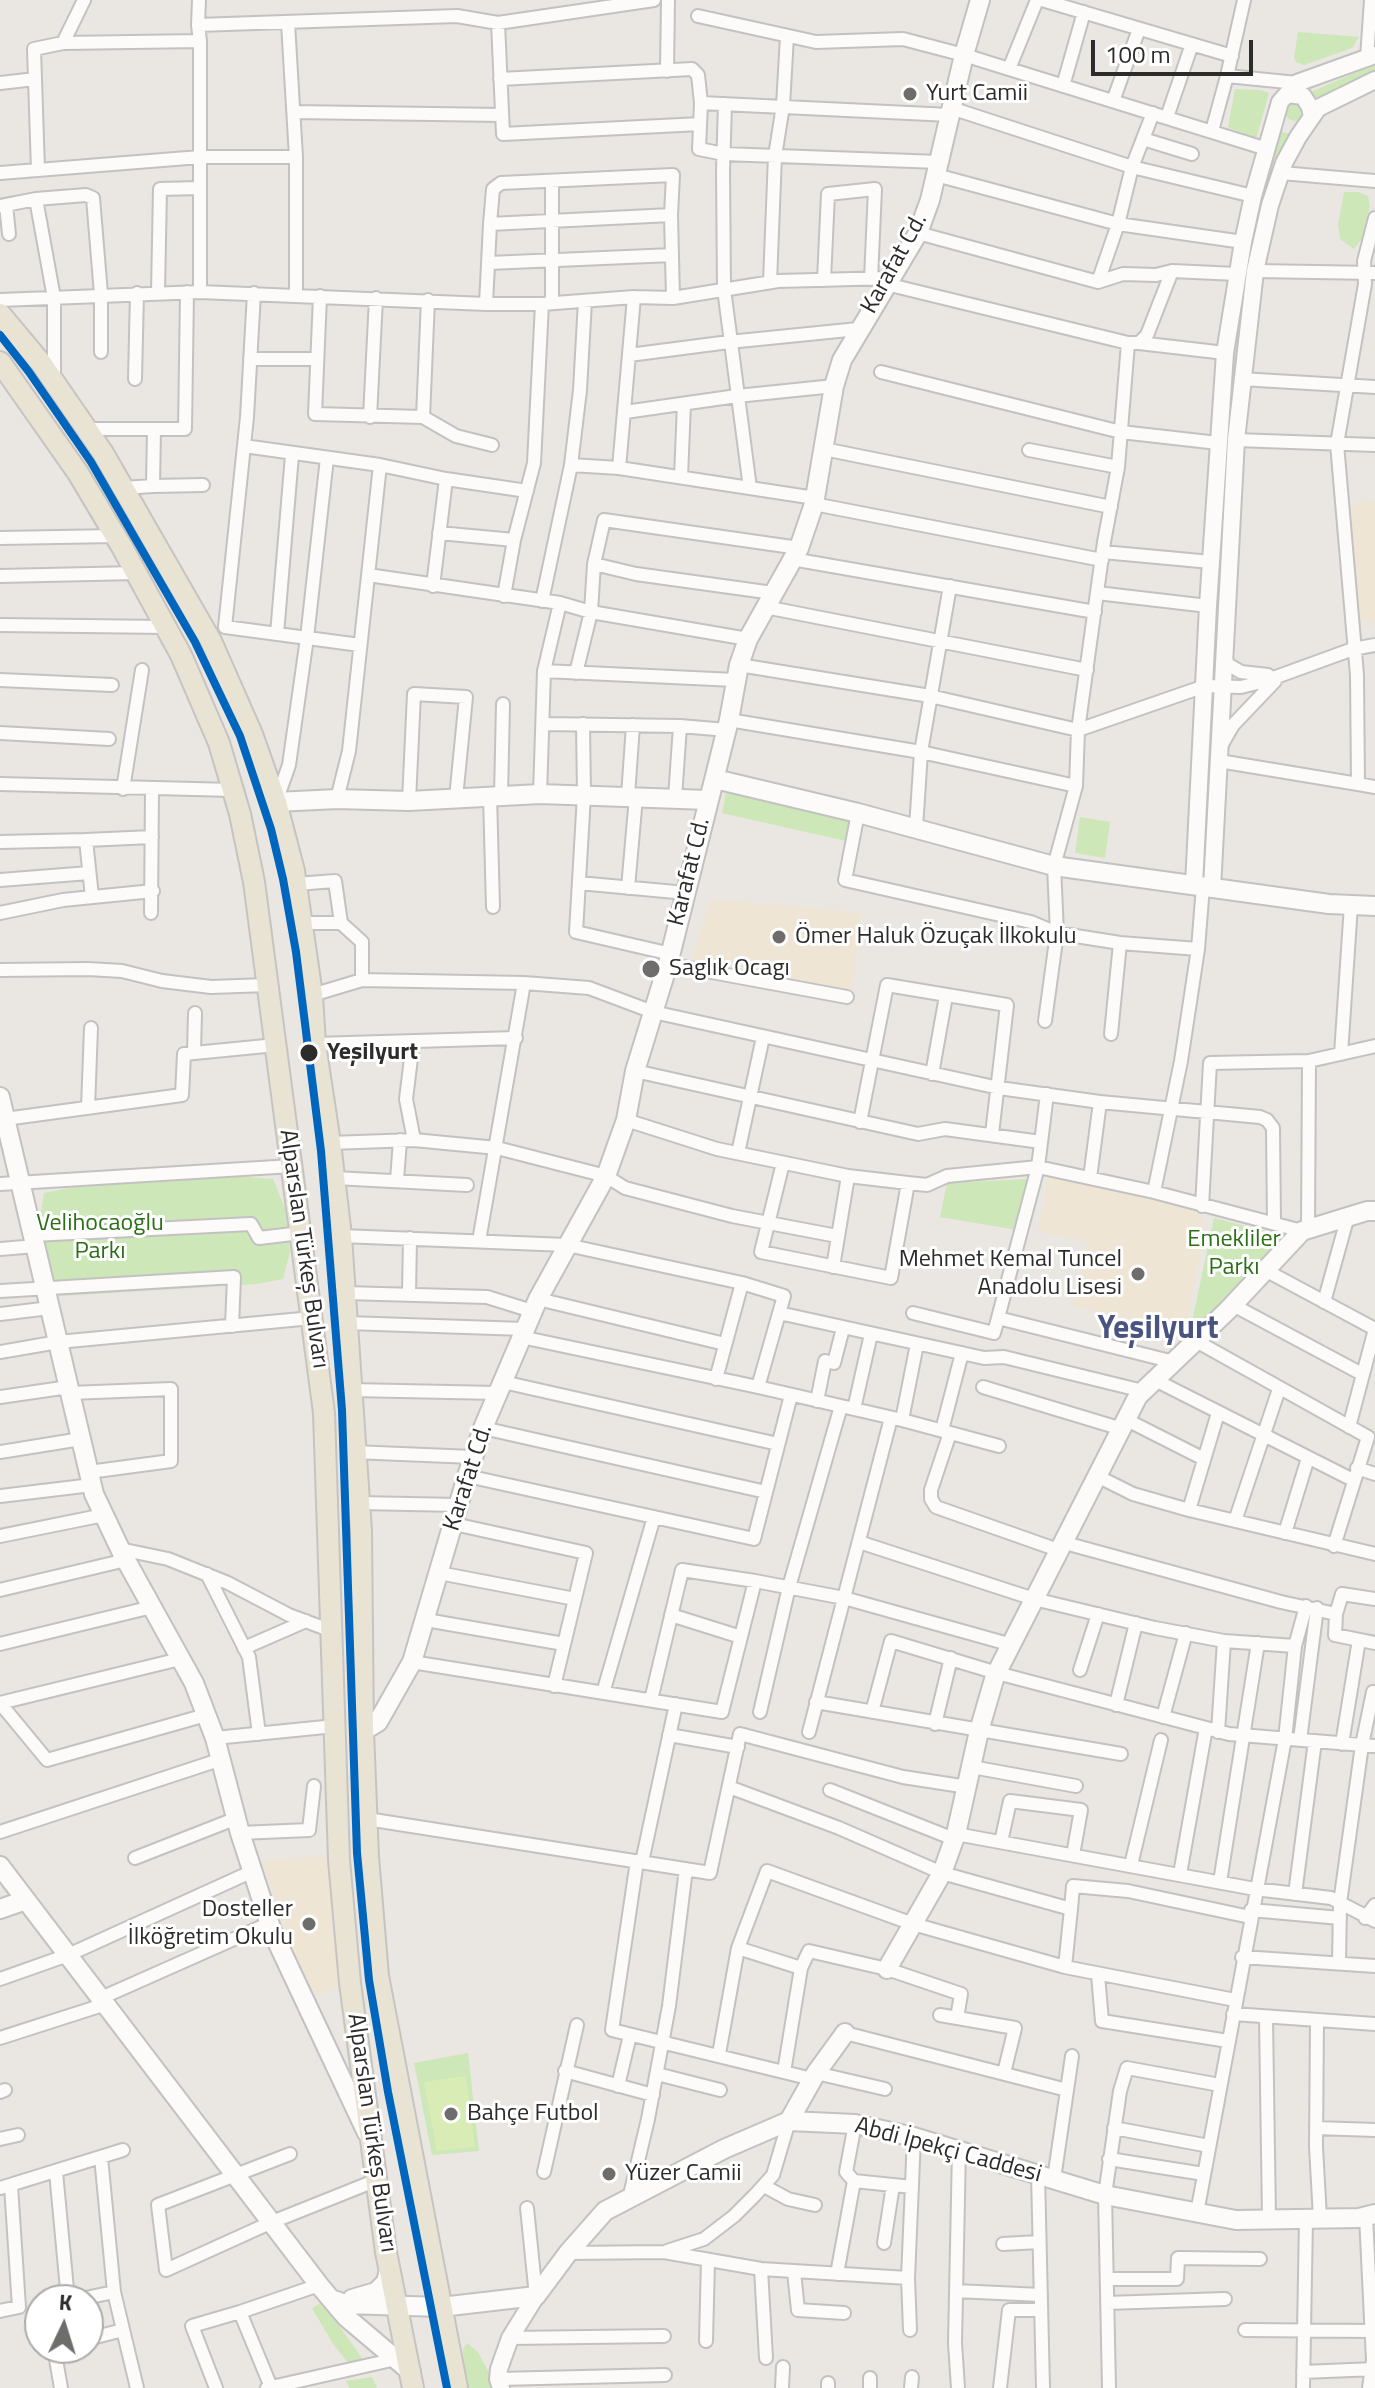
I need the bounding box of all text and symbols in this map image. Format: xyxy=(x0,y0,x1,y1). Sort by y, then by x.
scale bar xyxy=(1095,24,1257,74)
text: 100 m xyxy=(1105,36,1171,72)
place label: Yurt Camii xyxy=(926,80,1028,108)
marker: Yurt Camii xyxy=(901,85,919,103)
street label: Karafat Cd. xyxy=(856,209,934,319)
street label: Karafat Cd. xyxy=(663,815,717,929)
place label: Ömer Haluk Özuçak İlkokulu xyxy=(795,923,1076,951)
marker: Ömer Haluk Özuçak İlkokulu xyxy=(770,928,788,946)
place label: Saglık Ocagı xyxy=(669,955,790,983)
marker: Saglık Ocagı xyxy=(640,958,662,980)
place label: Yeşilyurt xyxy=(327,1039,418,1067)
marker: Yeşilyurt xyxy=(298,1042,320,1064)
street label: Alparslan Türkeş Bulvarı xyxy=(272,1128,334,1370)
park label: Velihocaoğlu Parkı xyxy=(36,1210,164,1266)
park label: Emekliler Parkı xyxy=(1187,1226,1281,1282)
place label: Mehmet Kemal Tuncel Anadolu Lisesi xyxy=(899,1246,1122,1302)
marker: Mehmet Kemal Tuncel Anadolu Lisesi xyxy=(1129,1265,1147,1283)
district label: Yeşilyurt xyxy=(1097,1311,1219,1349)
street label: Karafat Cd. xyxy=(438,1421,500,1535)
place label: Dosteller İlköğretim Okulu xyxy=(128,1896,293,1952)
marker: Dosteller İlköğretim Okulu xyxy=(300,1915,318,1933)
street label: Alparslan Türkeş Bulvarı xyxy=(340,2012,402,2254)
place label: Bahçe Futbol xyxy=(467,2100,599,2128)
marker: Bahçe Futbol xyxy=(442,2105,460,2123)
street label: Abdi İpekçi Caddesi xyxy=(852,2112,1044,2190)
place label: Yüzer Camii xyxy=(625,2160,741,2188)
marker: Yüzer Camii xyxy=(600,2165,618,2183)
north arrow xyxy=(24,2284,104,2364)
text: K xyxy=(58,2285,73,2319)

